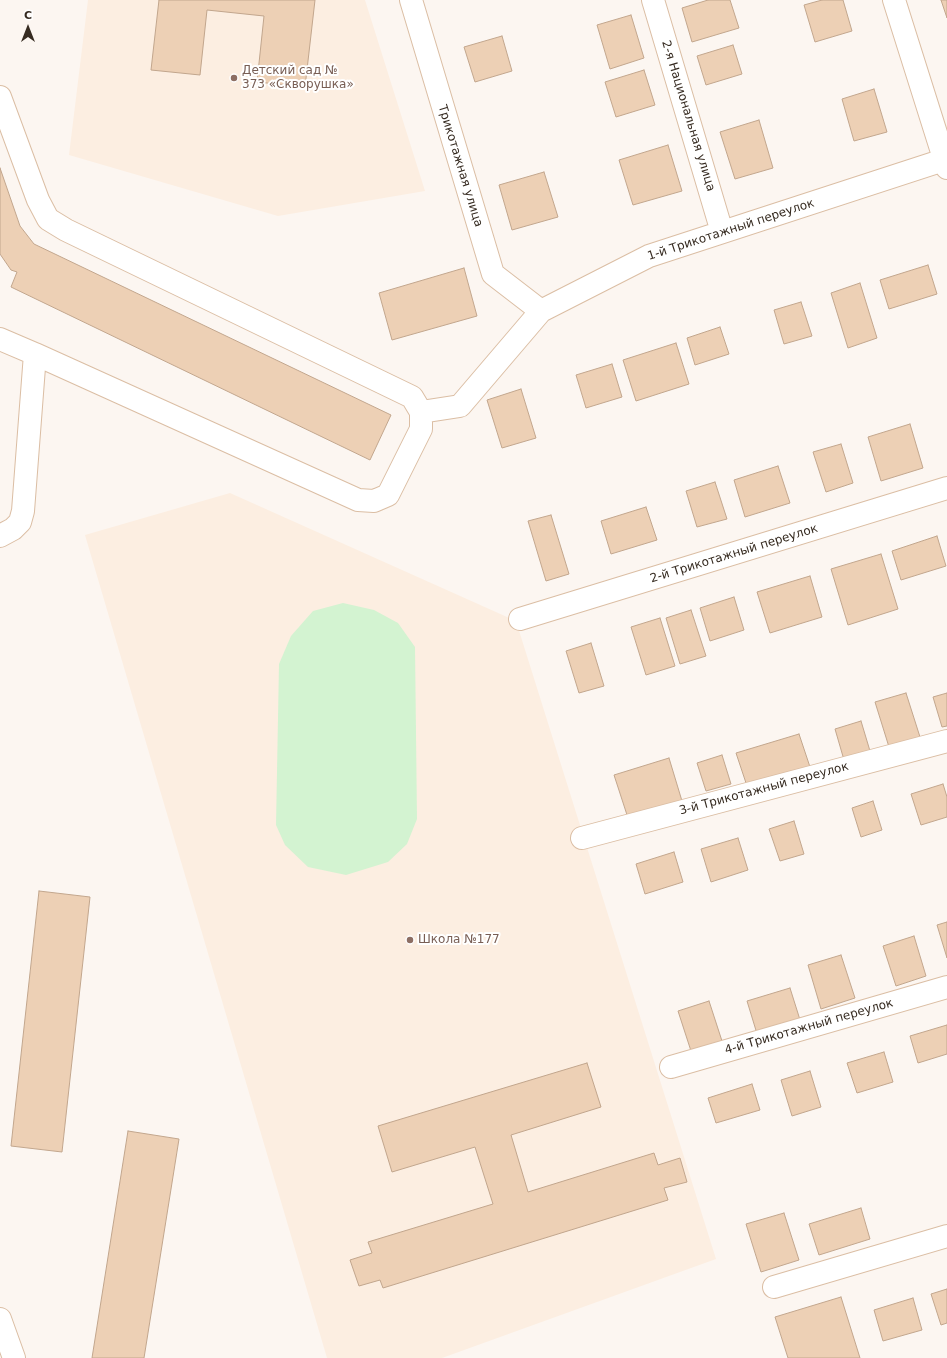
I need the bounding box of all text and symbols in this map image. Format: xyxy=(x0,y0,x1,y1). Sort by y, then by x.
north arrow xyxy=(8,8,48,48)
text: С xyxy=(24,9,32,22)
street label: 2-я Национальная улица xyxy=(658,39,718,193)
place label: Детский сад № 373 «Скворушка» xyxy=(242,64,354,92)
marker: Детский сад № 373 «Скворушка» xyxy=(229,73,239,83)
street label: Трикотажная улица xyxy=(435,103,485,229)
street label: 1-й Трикотажный переулок xyxy=(646,196,816,264)
street label: 2-й Трикотажный переулок xyxy=(648,522,820,586)
street label: 3-й Трикотажный переулок xyxy=(678,759,850,819)
place label: Школа №177 xyxy=(418,933,500,947)
marker: Школа №177 xyxy=(405,935,415,945)
street label: 4-й Трикотажный переулок xyxy=(723,996,895,1058)

